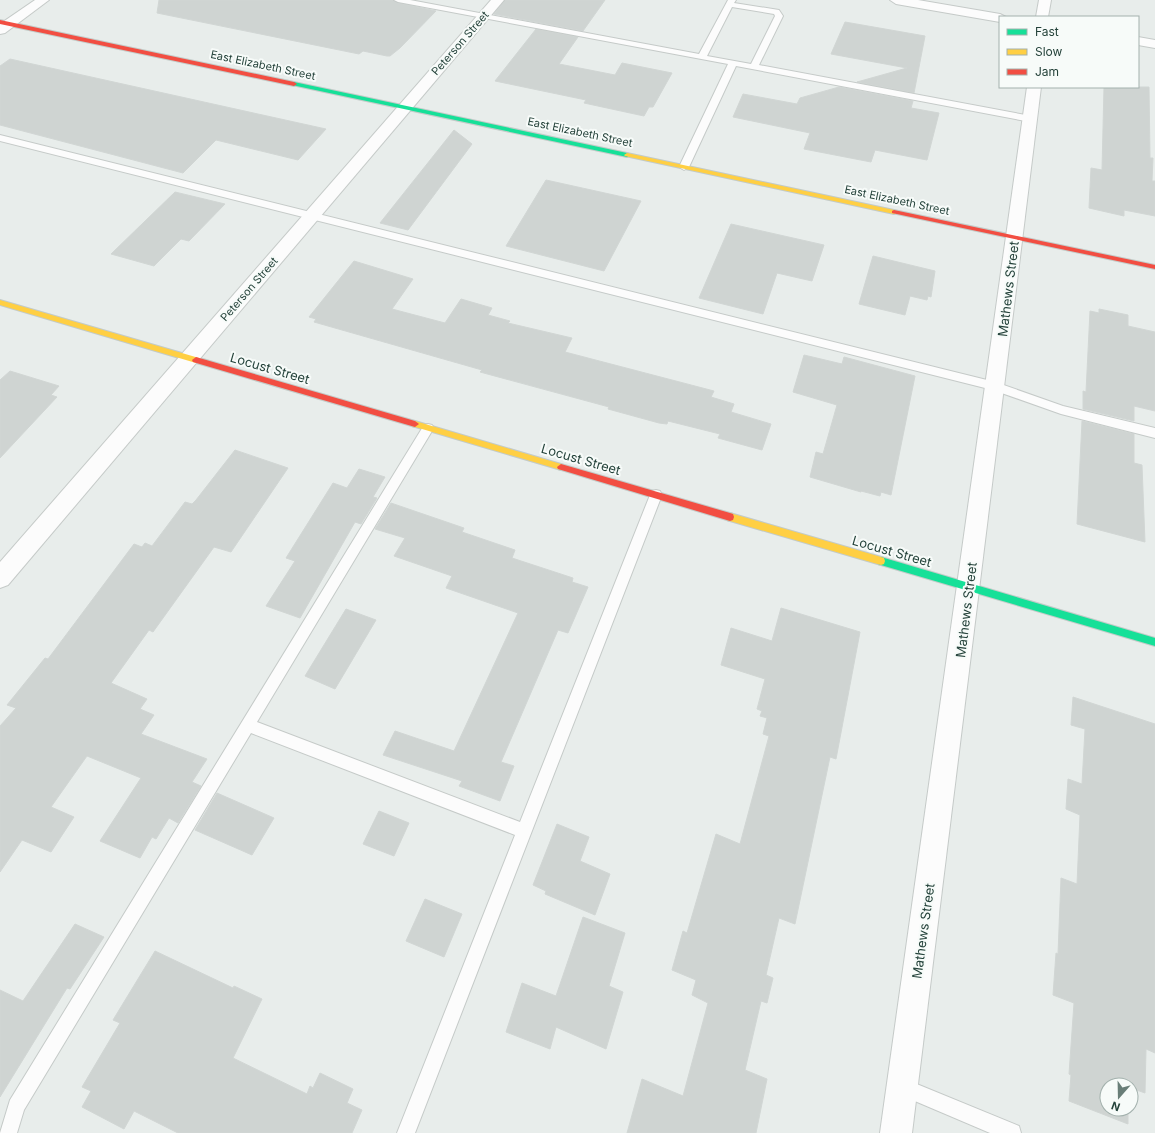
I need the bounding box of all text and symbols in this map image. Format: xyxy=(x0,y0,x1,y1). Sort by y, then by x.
street label: Peterson Street xyxy=(428,8,492,78)
legend xyxy=(999,16,1139,88)
text: Fast xyxy=(1035,24,1059,39)
text: Slow xyxy=(1035,44,1063,59)
street label: East Elizabeth Street xyxy=(209,47,317,83)
text: Jam xyxy=(1035,64,1059,79)
street label: East Elizabeth Street xyxy=(526,114,634,150)
street label: East Elizabeth Street xyxy=(843,182,951,218)
street label: Mathews Street xyxy=(994,240,1022,338)
street label: Peterson Street xyxy=(217,254,281,324)
street label: Locust Street xyxy=(229,349,311,387)
street label: Locust Street xyxy=(540,440,622,478)
street label: Locust Street xyxy=(851,532,933,570)
street label: Mathews Street xyxy=(952,561,980,659)
street label: Mathews Street xyxy=(908,882,938,980)
north arrow xyxy=(1099,1077,1139,1117)
text: N xyxy=(1109,1098,1122,1114)

